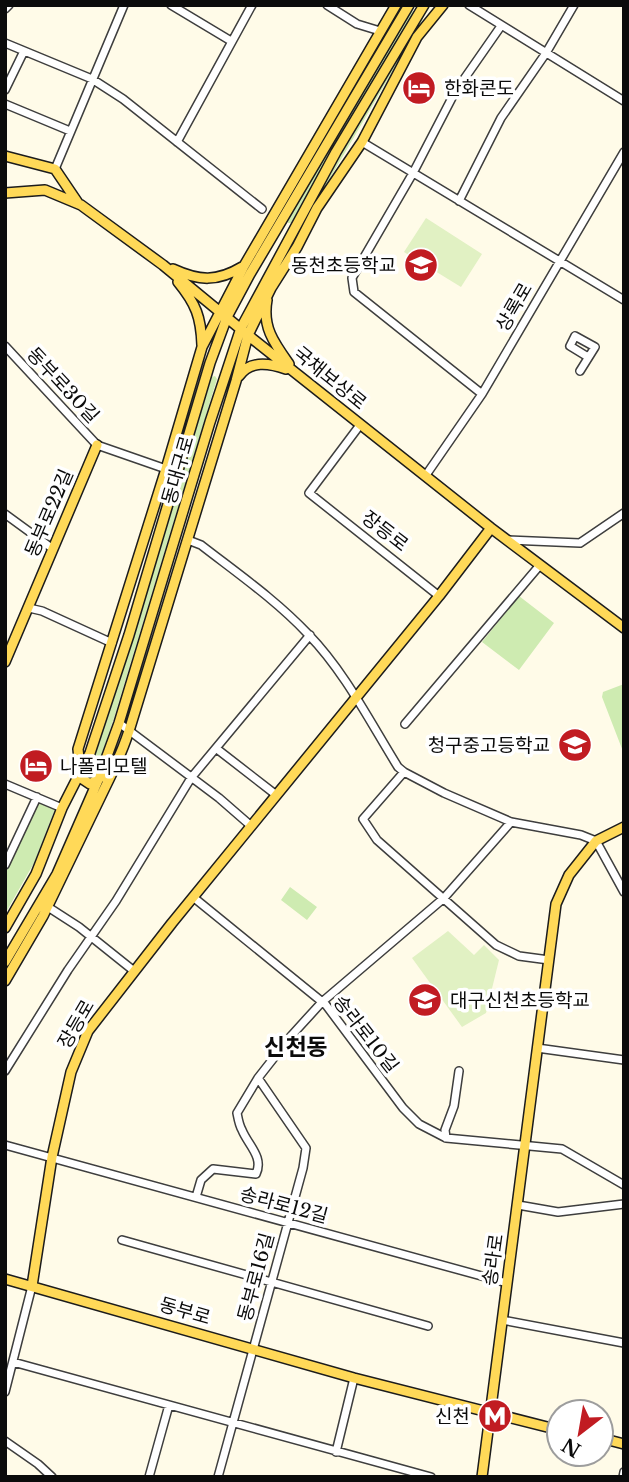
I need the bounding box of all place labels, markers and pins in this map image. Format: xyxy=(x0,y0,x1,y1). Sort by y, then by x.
hotel icon: 한화콘도 xyxy=(400,69,438,107)
place label: 한화콘도 xyxy=(444,77,514,100)
school or university icon: 동천초등학교 xyxy=(402,246,440,284)
place label: 동천초등학교 xyxy=(291,254,396,277)
school or university icon: 청구중고등학교 xyxy=(556,726,594,764)
place label: 청구중고등학교 xyxy=(428,734,550,757)
hotel icon: 나폴리모텔 xyxy=(17,747,55,785)
place label: 나폴리모텔 xyxy=(60,755,147,778)
school or university icon: 대구신천초등학교 xyxy=(406,981,444,1019)
place label: 대구신천초등학교 xyxy=(450,989,590,1012)
metro station icon: 신천 xyxy=(476,1397,514,1435)
place label: 신천 xyxy=(435,1405,470,1428)

